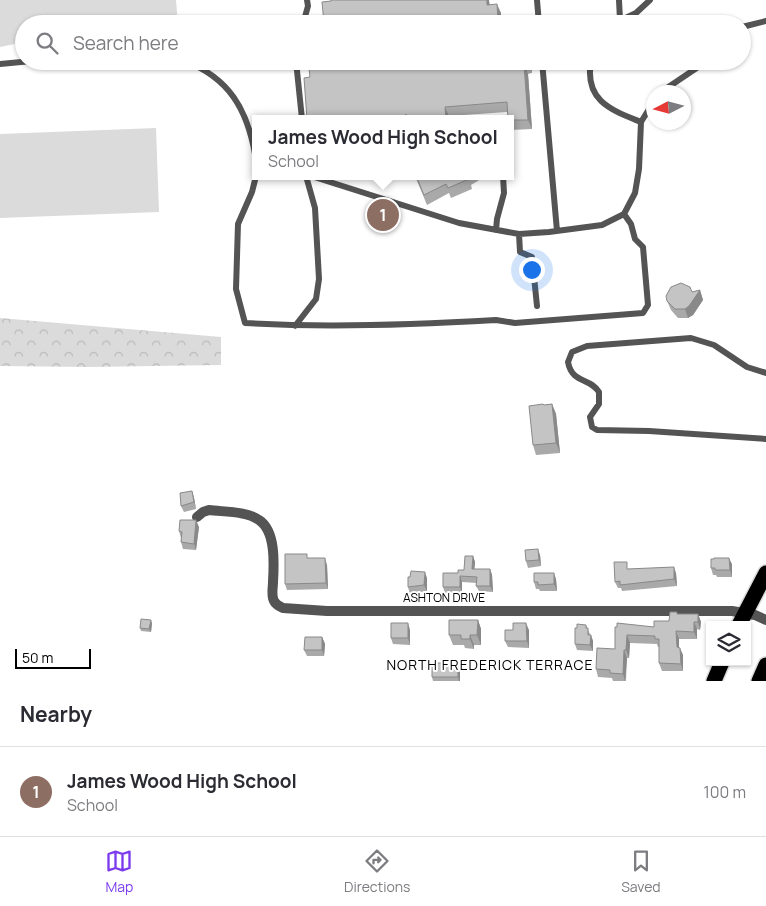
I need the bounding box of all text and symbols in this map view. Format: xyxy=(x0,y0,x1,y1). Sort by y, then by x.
search box xyxy=(15,15,751,70)
icon: search xyxy=(33,29,61,57)
text: Search here xyxy=(73,30,179,56)
north arrow xyxy=(646,85,691,130)
popup xyxy=(252,115,514,180)
text: James Wood High School xyxy=(268,124,498,150)
text: School xyxy=(268,150,319,172)
pin: 1 xyxy=(367,196,399,234)
your location xyxy=(519,257,545,283)
street label: ASHTON DRIVE xyxy=(403,589,485,606)
map controls xyxy=(706,621,751,666)
button: layers xyxy=(706,621,751,666)
scale bar xyxy=(15,646,91,669)
text: 50 m xyxy=(22,648,53,667)
district label: NORTH FREDERICK TERRACE xyxy=(386,655,594,674)
text: Nearby xyxy=(20,700,92,728)
text: James Wood High School xyxy=(67,768,297,794)
text: 1 xyxy=(32,781,40,803)
text: 100 m xyxy=(703,781,746,803)
text: School xyxy=(67,794,118,816)
tab: Map xyxy=(105,847,133,896)
tab: Directions xyxy=(344,847,410,896)
tab: Saved xyxy=(621,847,661,896)

